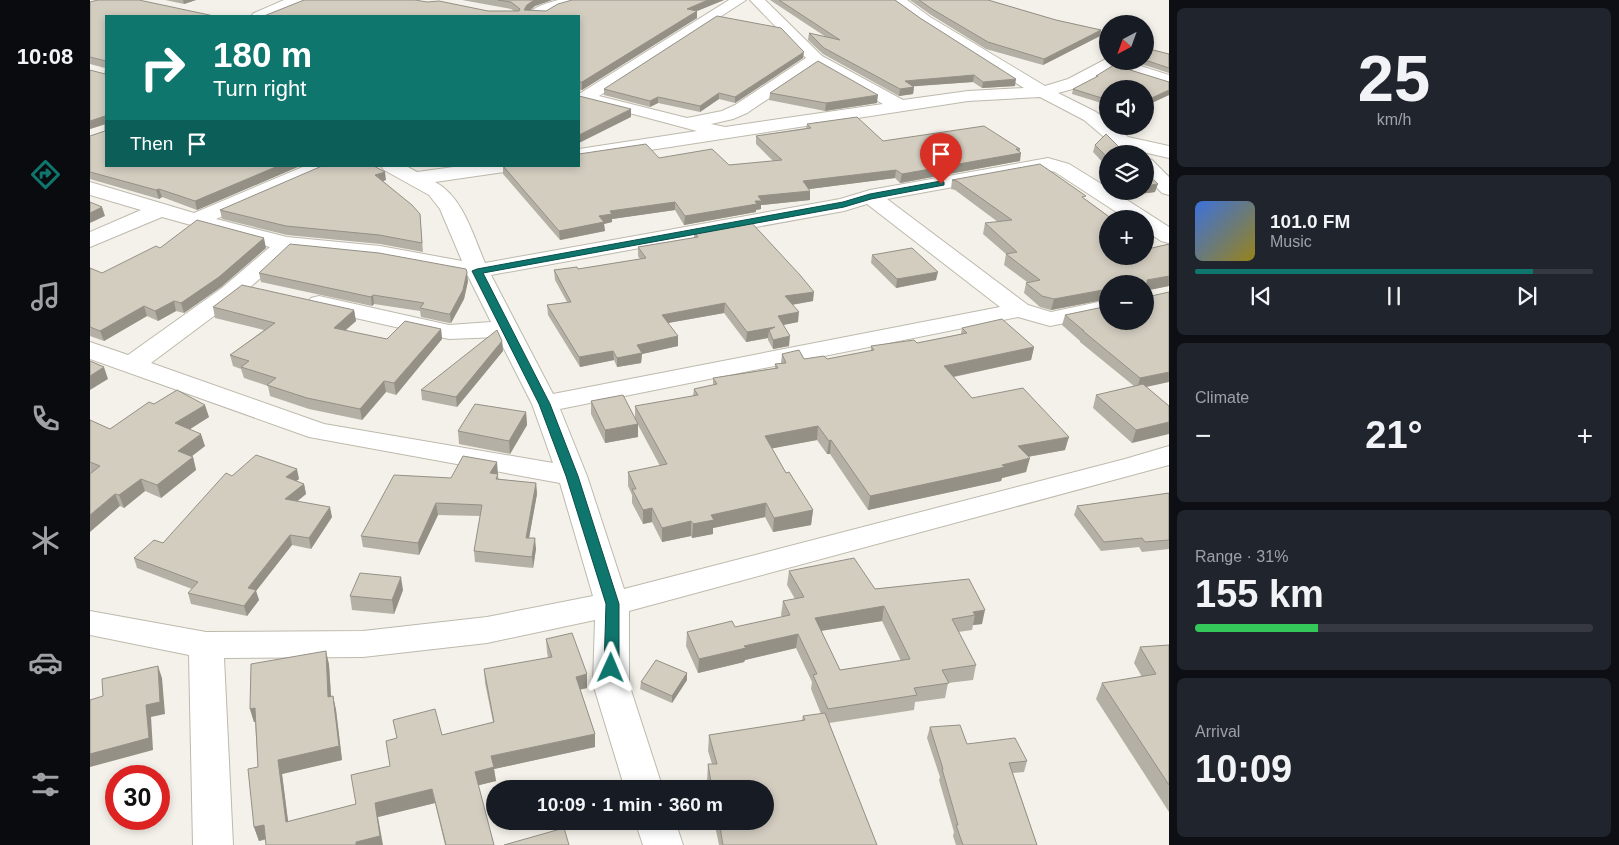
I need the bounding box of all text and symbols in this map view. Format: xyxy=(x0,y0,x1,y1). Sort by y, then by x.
north arrow xyxy=(1099,15,1154,70)
map controls xyxy=(1099,15,1154,330)
icon: right xyxy=(130,35,195,100)
text: 180 m xyxy=(213,35,312,74)
text: 25 xyxy=(1358,42,1430,115)
text: 10:08 xyxy=(17,44,73,69)
text: Turn right xyxy=(213,76,306,101)
button: sound xyxy=(1099,80,1154,135)
text: km/h xyxy=(1377,111,1411,128)
icon: arrive xyxy=(183,130,211,158)
text: Then xyxy=(130,133,173,154)
pin xyxy=(920,133,962,184)
icon: arrive xyxy=(927,140,955,168)
button: layers xyxy=(1099,145,1154,200)
icon: directions xyxy=(28,157,63,192)
button: + xyxy=(1099,210,1154,265)
text: 101.0 FM xyxy=(1270,211,1350,232)
text: Music xyxy=(1270,233,1312,250)
button: − xyxy=(1099,275,1154,330)
icon: music xyxy=(28,279,63,314)
icon: previous xyxy=(1247,282,1275,310)
icon: pause xyxy=(1380,282,1408,310)
icon: next xyxy=(1513,282,1541,310)
text: Climate xyxy=(1195,389,1249,406)
icon: phone xyxy=(28,401,63,436)
text: 21° xyxy=(1365,414,1423,456)
text: − xyxy=(1195,420,1211,451)
text: + xyxy=(1577,420,1593,451)
icon: climate xyxy=(28,523,63,558)
text: Range · 31% xyxy=(1195,548,1288,565)
text: 155 km xyxy=(1195,573,1324,615)
position arrow xyxy=(584,641,636,693)
icon: car xyxy=(28,645,63,680)
text: Arrival xyxy=(1195,723,1240,740)
text: 10:09 xyxy=(1195,748,1292,790)
speed limit sign: 30 xyxy=(105,765,170,830)
icon: filters xyxy=(28,767,63,802)
text: 10:09 · 1 min · 360 m xyxy=(537,794,723,815)

